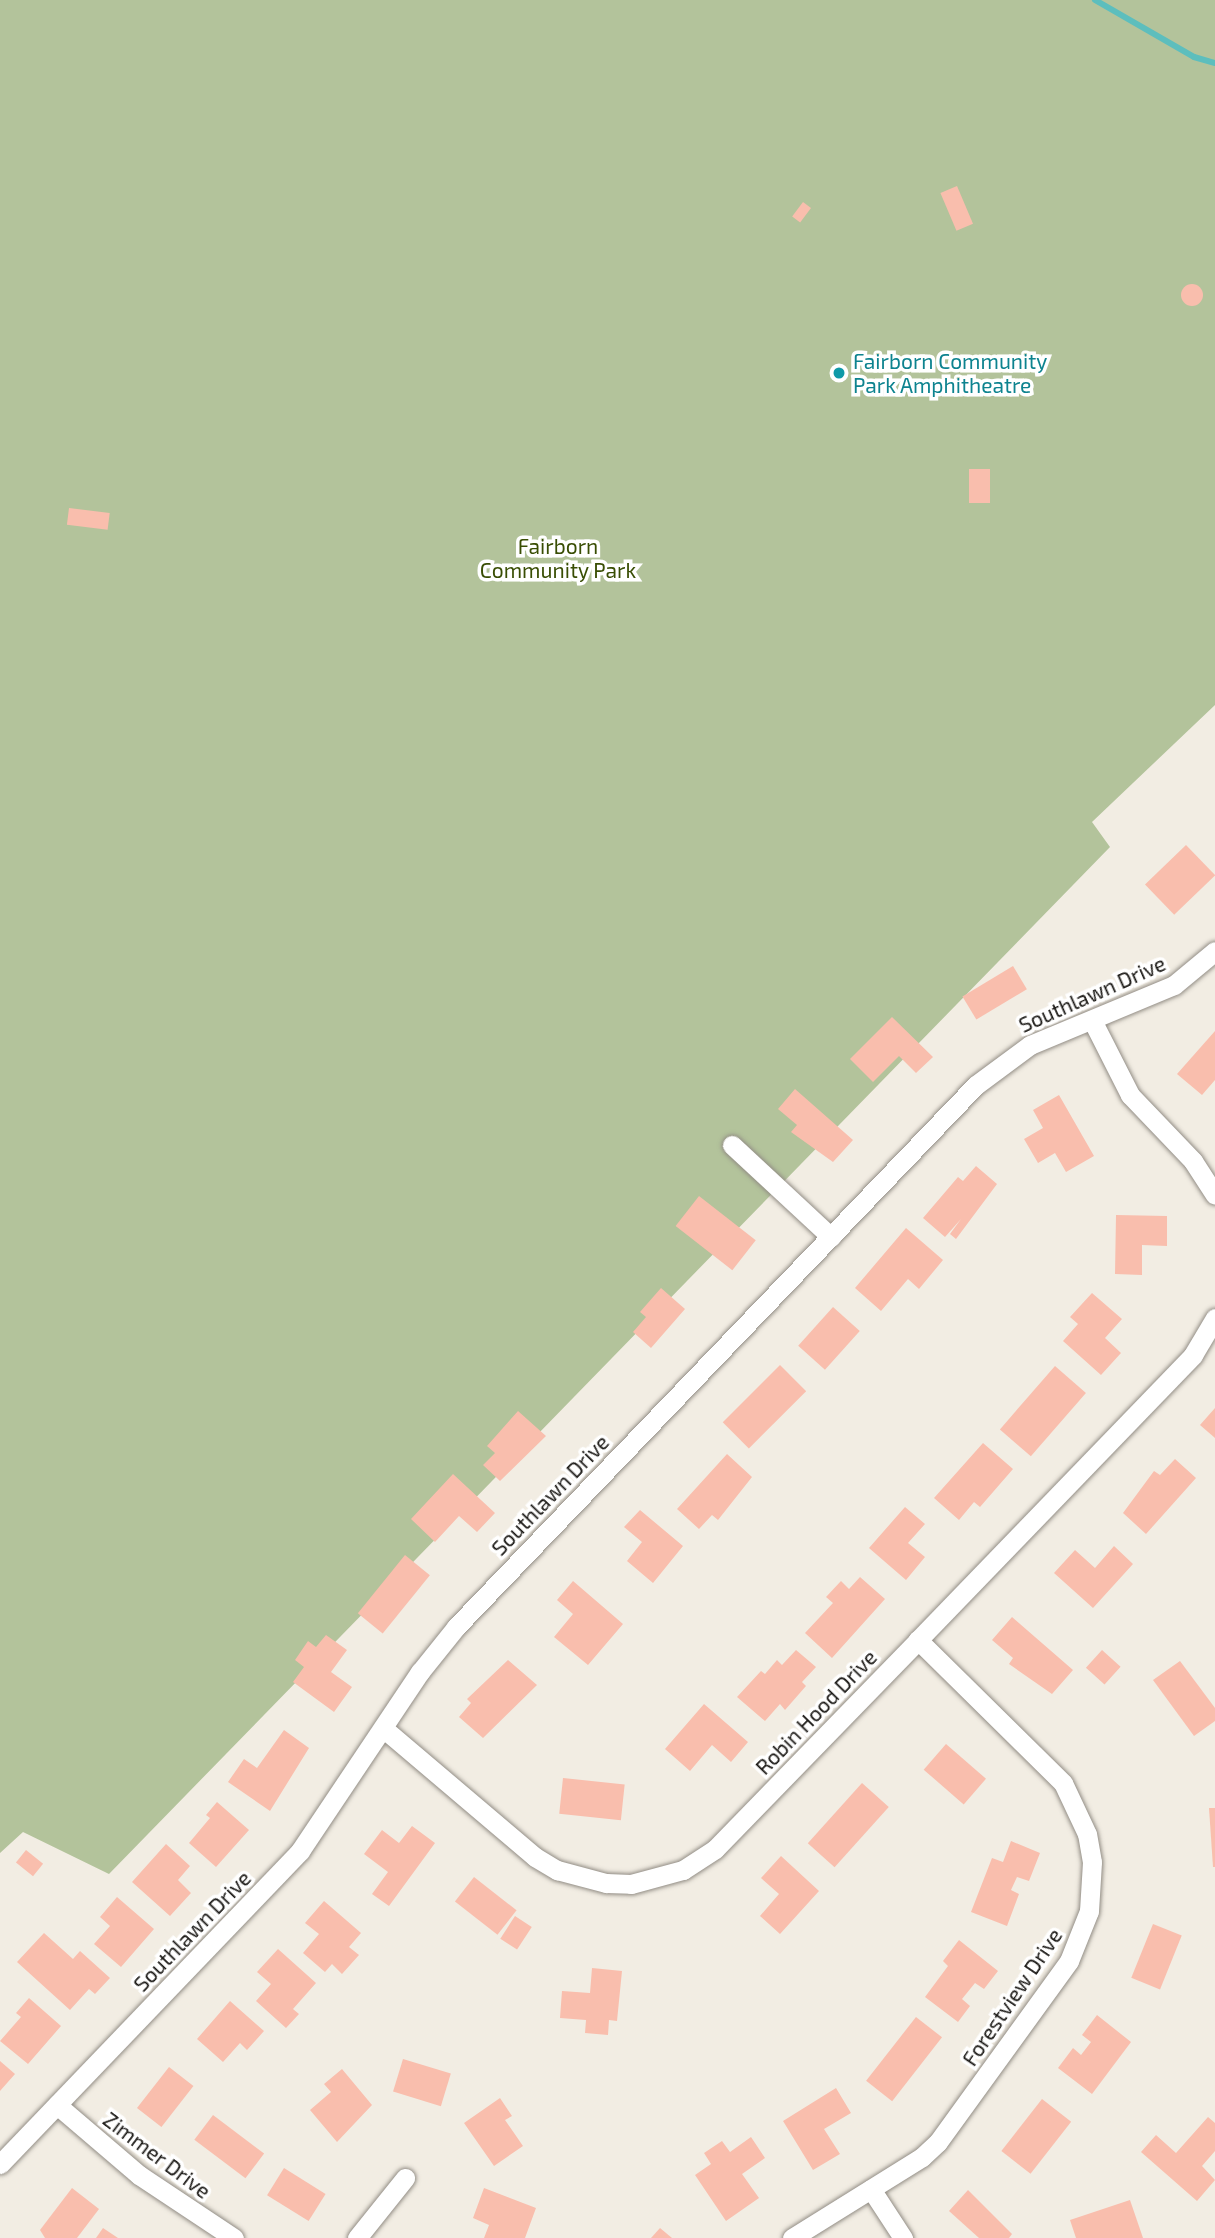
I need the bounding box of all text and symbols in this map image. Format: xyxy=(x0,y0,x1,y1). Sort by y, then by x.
place label: Fairborn Community Park Amphitheatre xyxy=(853,348,1047,398)
marker: Fairborn Community Park Amphitheatre xyxy=(831,365,847,381)
park label: Fairborn Community Park xyxy=(480,533,636,583)
street label: Southlawn Drive xyxy=(1015,950,1169,1038)
street label: Southlawn Drive xyxy=(486,1430,614,1560)
street label: Robin Hood Drive xyxy=(750,1645,882,1779)
street label: Southlawn Drive xyxy=(128,1866,256,1996)
street label: Forestview Drive xyxy=(957,1923,1067,2071)
street label: Zimmer Drive xyxy=(98,2106,216,2204)

